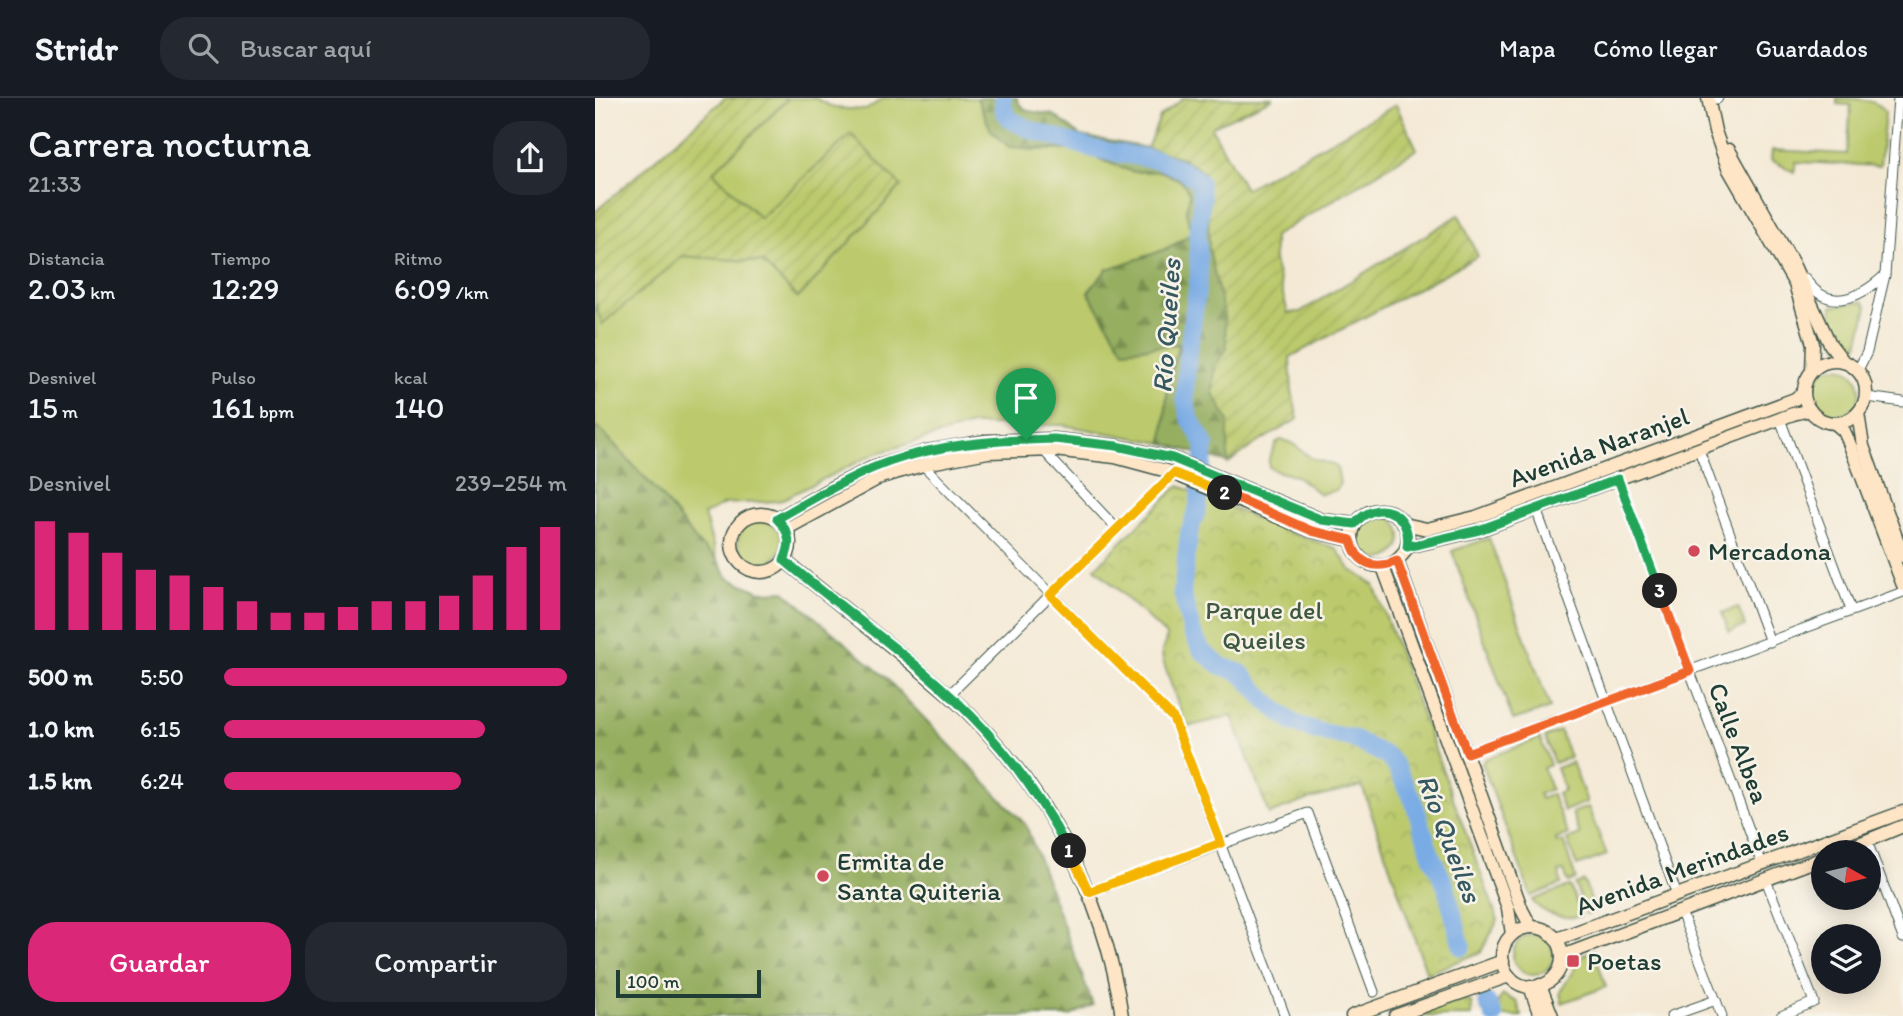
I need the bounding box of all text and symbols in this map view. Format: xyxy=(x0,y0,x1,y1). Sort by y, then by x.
search box xyxy=(160,17,650,80)
text: Stridr xyxy=(35,29,118,68)
icon: search xyxy=(184,29,222,67)
text: Buscar aquí xyxy=(240,32,371,64)
text: Mapa xyxy=(1499,34,1555,63)
text: Cómo llegar xyxy=(1593,34,1718,63)
text: Guardados xyxy=(1756,34,1868,63)
text: Carrera nocturna xyxy=(28,121,311,167)
button: share xyxy=(493,121,567,195)
text: 21:33 xyxy=(28,170,81,198)
text: Distancia xyxy=(28,247,105,270)
text: Tiempo xyxy=(211,247,271,270)
text: Ritmo xyxy=(394,247,442,270)
water label: Río Queiles xyxy=(1144,256,1188,394)
text: 2.03 xyxy=(28,270,86,307)
text: 12:29 xyxy=(211,270,280,307)
text: 6:09 xyxy=(394,270,451,307)
text: km xyxy=(86,281,115,304)
text: /km xyxy=(451,281,489,304)
text: Desnivel xyxy=(28,366,96,389)
text: Pulso xyxy=(211,366,256,389)
text: kcal xyxy=(394,366,428,389)
pin xyxy=(996,368,1056,440)
icon: arrive xyxy=(1007,379,1045,417)
text: 15 xyxy=(28,389,58,426)
text: 161 xyxy=(211,389,255,426)
text: 140 xyxy=(394,389,444,426)
text: m xyxy=(58,400,78,423)
text: bpm xyxy=(255,400,294,423)
street label: Avenida Naranjel xyxy=(1505,400,1693,494)
text: Desnivel xyxy=(28,469,111,497)
text: 239–254 m xyxy=(455,469,567,497)
pin: 2 xyxy=(1207,476,1243,510)
text: 2 xyxy=(1220,481,1230,504)
place label: Mercadona xyxy=(1708,535,1832,567)
marker: Mercadona xyxy=(1686,543,1702,559)
pin: 3 xyxy=(1643,574,1677,608)
text: 3 xyxy=(1654,579,1665,602)
park label: Parque del Queiles xyxy=(1205,594,1323,656)
text: 500 m xyxy=(28,663,93,691)
text: 5:50 xyxy=(140,663,184,691)
street label: Calle Albea xyxy=(1701,678,1777,808)
text: 1.0 km xyxy=(28,715,94,743)
text: 6:15 xyxy=(140,715,181,743)
text: 1.5 km xyxy=(28,767,92,795)
text: 6:24 xyxy=(140,767,184,795)
water label: Río Queiles xyxy=(1410,769,1491,908)
street label: Avenida Merindades xyxy=(1571,816,1793,922)
pin: 1 xyxy=(1051,834,1086,868)
text: 1 xyxy=(1064,839,1073,862)
north arrow xyxy=(1811,840,1881,910)
map controls xyxy=(1811,840,1881,994)
place label: Ermita de Santa Quiteria xyxy=(837,845,1001,907)
marker: Ermita de Santa Quiteria xyxy=(815,868,831,884)
button: Guardar xyxy=(28,922,291,1002)
button: Compartir xyxy=(305,922,567,1002)
button: layers xyxy=(1811,924,1881,994)
place label: Poetas xyxy=(1587,945,1662,977)
marker: Poetas xyxy=(1565,953,1581,969)
scale bar xyxy=(616,967,761,999)
text: 100 m xyxy=(627,970,679,993)

